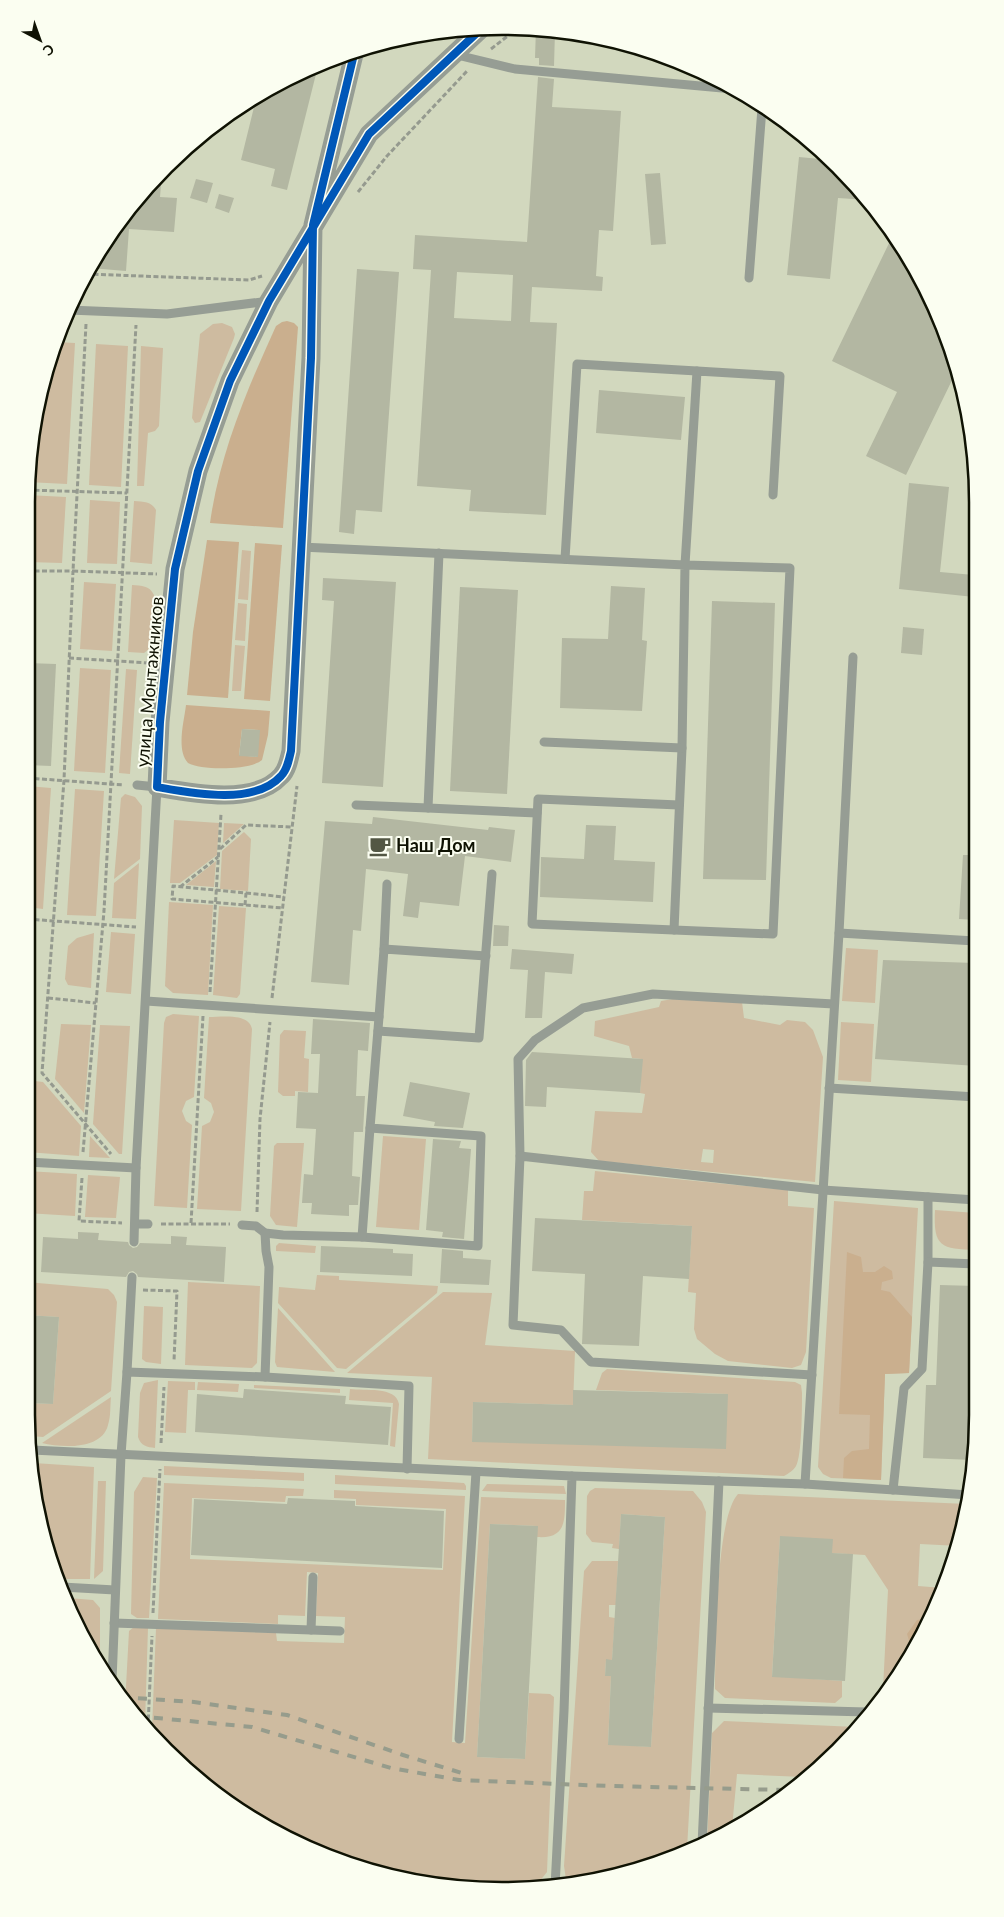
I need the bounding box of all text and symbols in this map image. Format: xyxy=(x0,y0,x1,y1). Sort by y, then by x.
north arrow xyxy=(15,15,65,65)
text: С xyxy=(39,41,58,60)
street label: улица Монтажников xyxy=(131,596,167,768)
cafe icon: Наш Дом xyxy=(367,833,393,859)
place label: Наш Дом xyxy=(396,834,475,856)

